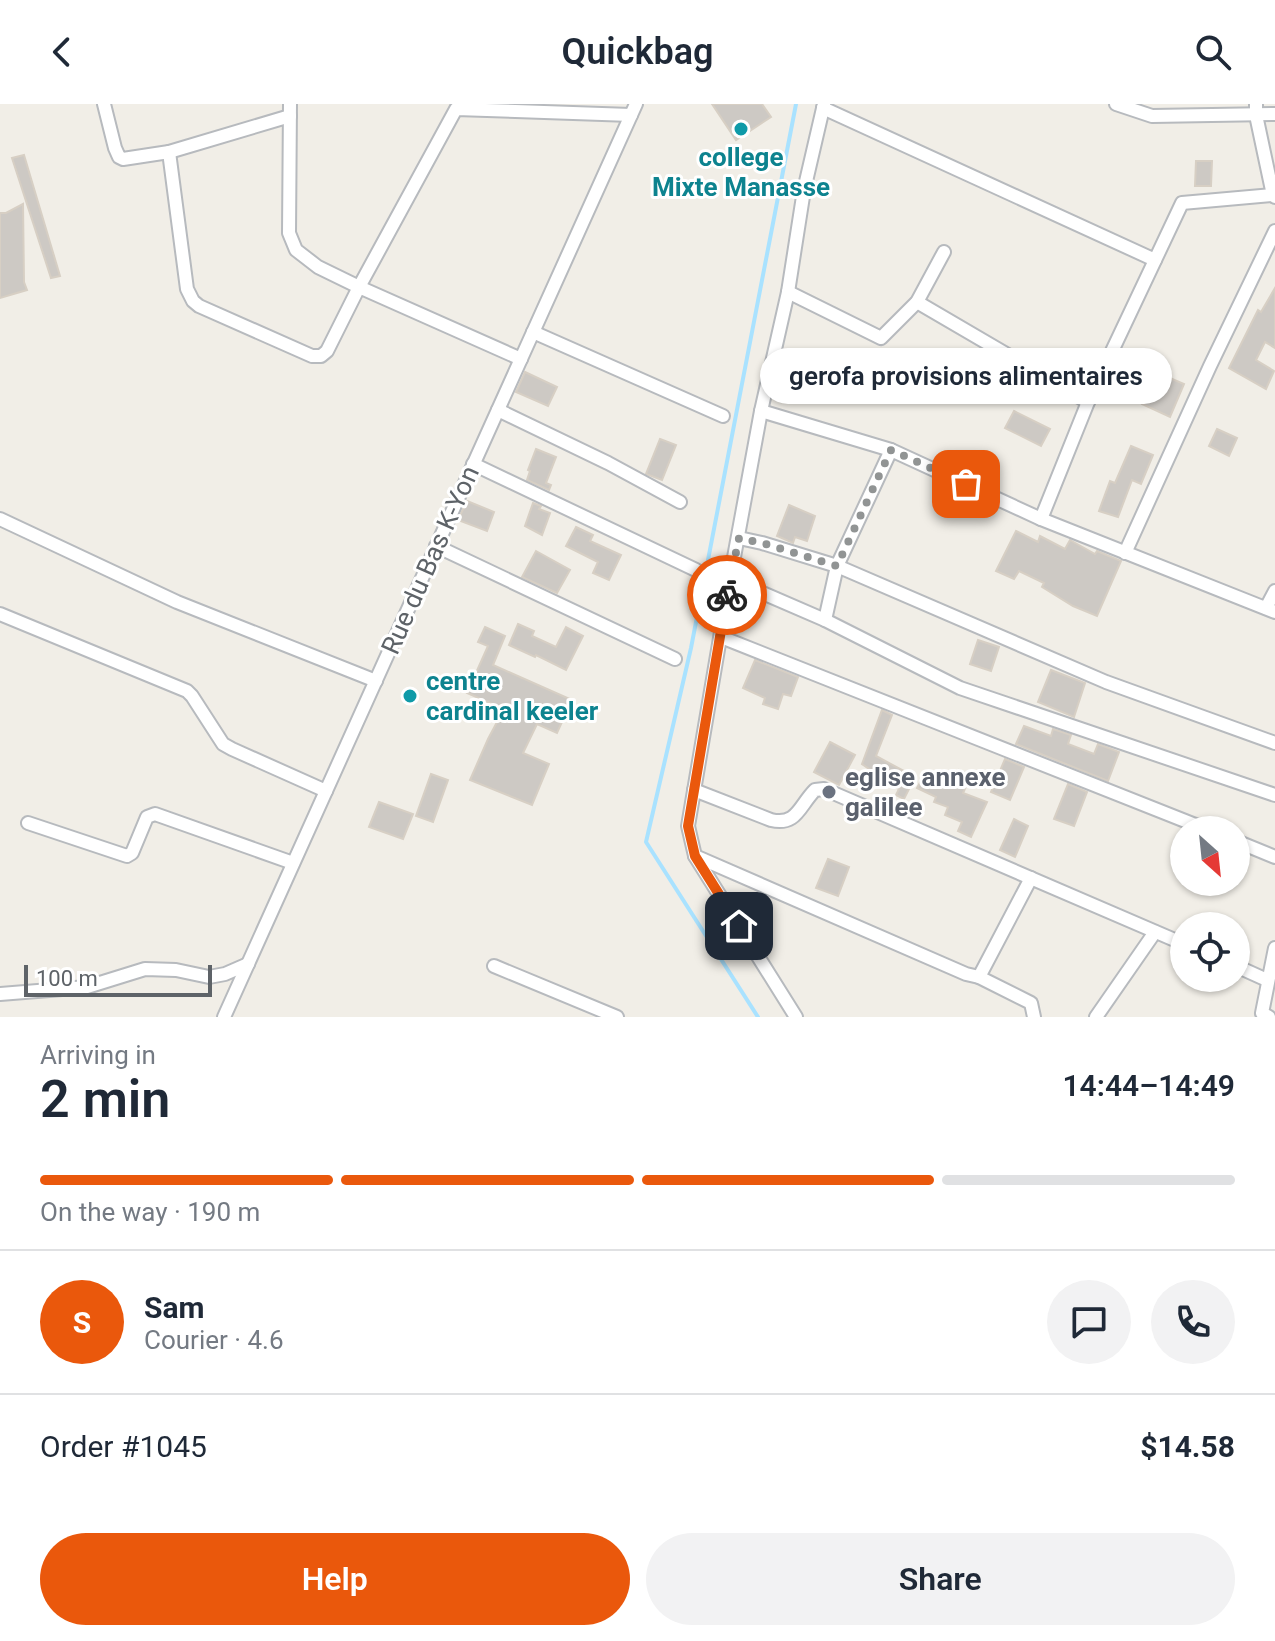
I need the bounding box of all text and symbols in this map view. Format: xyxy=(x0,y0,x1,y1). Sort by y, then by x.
icon: back xyxy=(40,30,84,74)
icon: search xyxy=(1191,30,1235,74)
text: Quickbag xyxy=(561,31,714,73)
marker: college Mixte Manasse xyxy=(732,120,750,138)
place label: college Mixte Manasse xyxy=(652,142,830,202)
callout: gerofa provisions alimentaires xyxy=(760,348,1172,404)
text: gerofa provisions alimentaires xyxy=(789,361,1143,391)
pin xyxy=(932,450,1000,518)
street label: Rue du Bas K-Yon xyxy=(375,461,485,659)
icon: bag xyxy=(944,462,988,506)
courier xyxy=(687,555,767,635)
icon: bike xyxy=(705,573,749,617)
place label: centre cardinal keeler xyxy=(426,666,599,726)
marker: centre cardinal keeler xyxy=(401,687,419,705)
place label: eglise annexe galilee xyxy=(845,762,1006,822)
marker: eglise annexe galilee xyxy=(820,783,838,801)
north arrow xyxy=(1170,816,1250,896)
map controls xyxy=(1170,816,1250,992)
pin xyxy=(705,892,773,960)
icon: home xyxy=(717,904,761,948)
button: locate xyxy=(1170,912,1250,992)
scale bar xyxy=(24,961,212,997)
text: 100 m xyxy=(36,966,98,991)
text: Arriving in xyxy=(40,1040,156,1070)
text: 14:44–14:49 xyxy=(1062,1068,1235,1103)
text: 2 min xyxy=(40,1069,170,1130)
text: On the way · 190 m xyxy=(40,1197,260,1227)
button: chat xyxy=(1047,1280,1131,1364)
button: phone xyxy=(1151,1280,1235,1364)
text: Sam xyxy=(144,1290,205,1325)
text: S xyxy=(73,1305,91,1340)
text: Courier · 4.6 xyxy=(144,1325,284,1355)
text: Order #1045 xyxy=(40,1429,207,1464)
text: $14.58 xyxy=(1140,1429,1235,1464)
button: Help xyxy=(40,1533,630,1625)
button: Share xyxy=(646,1533,1235,1625)

